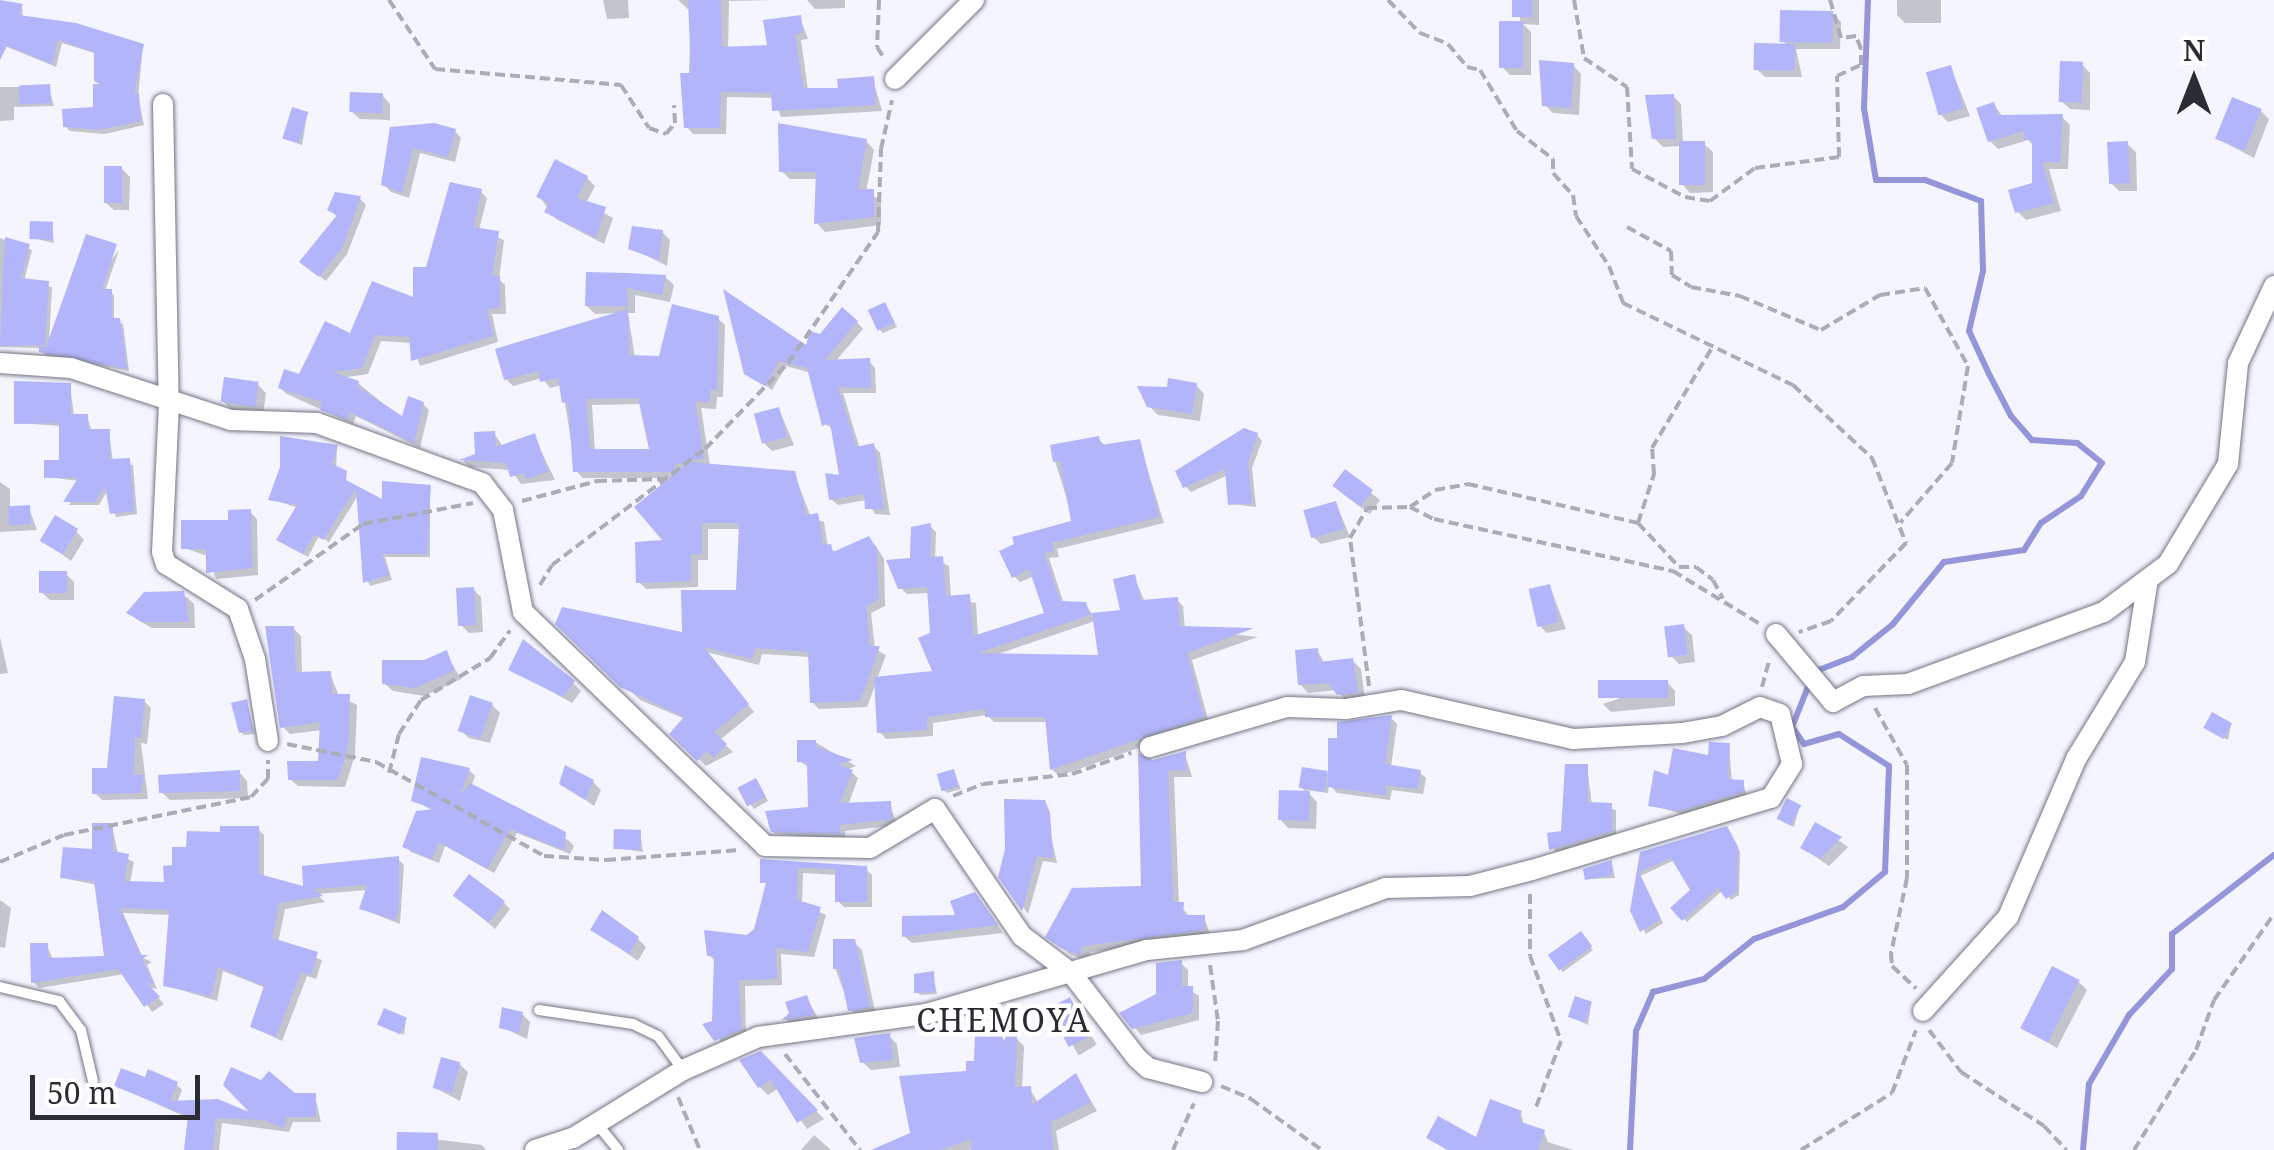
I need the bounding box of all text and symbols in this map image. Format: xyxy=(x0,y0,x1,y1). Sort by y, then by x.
north arrow xyxy=(2144,30,2244,130)
text: N xyxy=(2183,31,2205,69)
district label: CHEMOYA xyxy=(916,1001,1092,1039)
scale bar xyxy=(35,1055,205,1117)
text: 50 m xyxy=(47,1072,117,1113)

